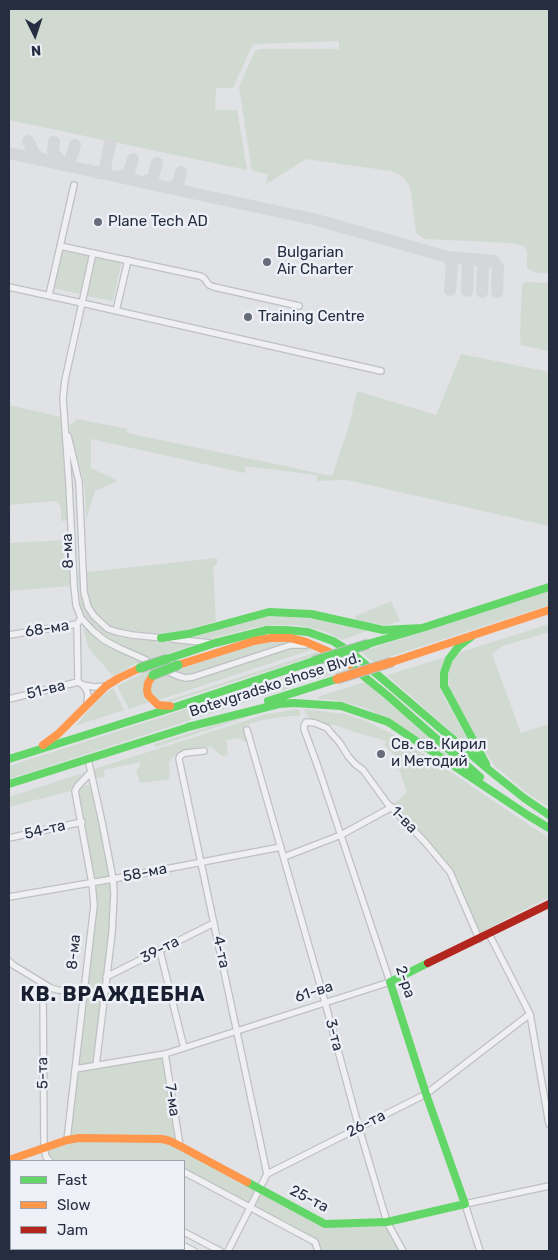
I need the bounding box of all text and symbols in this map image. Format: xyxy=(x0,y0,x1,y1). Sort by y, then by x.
north arrow xyxy=(10,10,60,60)
text: N xyxy=(30,42,42,59)
place label: Plane Tech AD xyxy=(108,213,208,231)
marker: Plane Tech AD xyxy=(92,216,104,228)
place label: Bulgarian Air Charter xyxy=(277,244,353,279)
marker: Bulgarian Air Charter xyxy=(261,256,273,268)
place label: Training Centre xyxy=(258,308,365,326)
marker: Training Centre xyxy=(242,311,254,323)
street label: 8-ма xyxy=(58,533,78,569)
street label: 68-ма xyxy=(24,617,70,641)
street label: Botevgradsko shose Blvd. xyxy=(187,649,363,721)
street label: 51-ва xyxy=(25,677,67,703)
place label: Св. св. Кирил и Методий xyxy=(391,736,487,771)
marker: Св. св. Кирил и Методий xyxy=(375,748,387,760)
street label: 1-ва xyxy=(387,803,421,837)
street label: 54-та xyxy=(23,817,67,843)
street label: 58-ма xyxy=(122,860,168,886)
street label: 39-та xyxy=(138,933,182,967)
street label: 8-ма xyxy=(63,934,85,970)
street label: 4-та xyxy=(209,934,233,970)
street label: 2-ра xyxy=(391,964,419,1000)
street label: 61-ва xyxy=(293,977,335,1007)
district label: КВ. ВРАЖДЕБНА xyxy=(19,983,207,1007)
street label: 3-та xyxy=(321,1017,347,1053)
street label: 5-та xyxy=(34,1057,52,1089)
street label: 7-ма xyxy=(161,1082,183,1118)
street label: 26-та xyxy=(344,1107,388,1141)
legend xyxy=(10,1160,185,1250)
text: Fast xyxy=(57,1171,87,1189)
street label: 25-та xyxy=(287,1182,331,1216)
text: Slow xyxy=(57,1196,90,1214)
text: Jam xyxy=(57,1221,88,1239)

